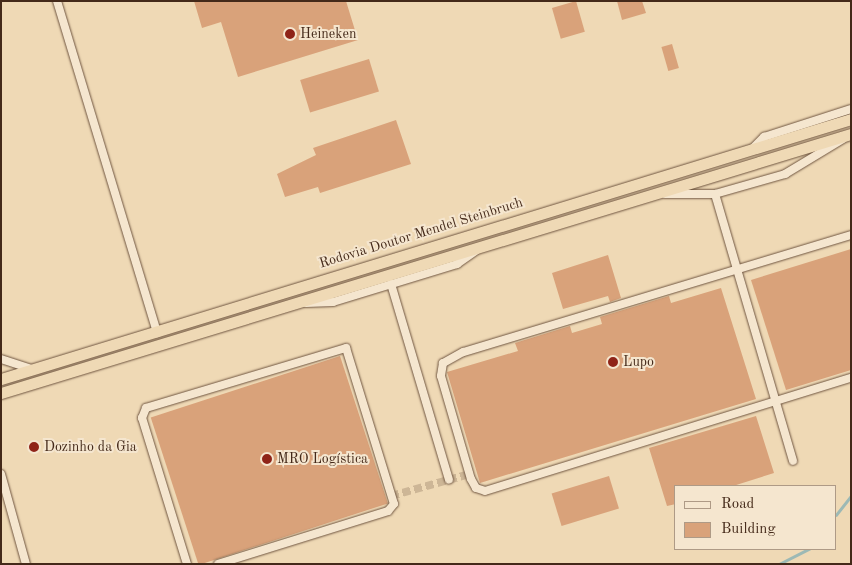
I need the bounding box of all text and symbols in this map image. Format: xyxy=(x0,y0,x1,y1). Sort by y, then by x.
place label: Heineken xyxy=(300,26,357,42)
marker: Heineken xyxy=(284,28,296,40)
street label: Rodovia Doutor Mendel Steinbruch xyxy=(317,194,525,272)
place label: Lupo xyxy=(623,354,654,370)
marker: Lupo xyxy=(607,356,619,368)
place label: Dozinho da Gia xyxy=(44,439,137,455)
marker: Dozinho da Gia xyxy=(28,441,40,453)
place label: MRO Logística xyxy=(277,451,368,467)
marker: MRO Logística xyxy=(261,453,273,465)
legend xyxy=(674,485,837,550)
text: Road xyxy=(721,497,754,512)
text: Building xyxy=(721,522,776,537)

